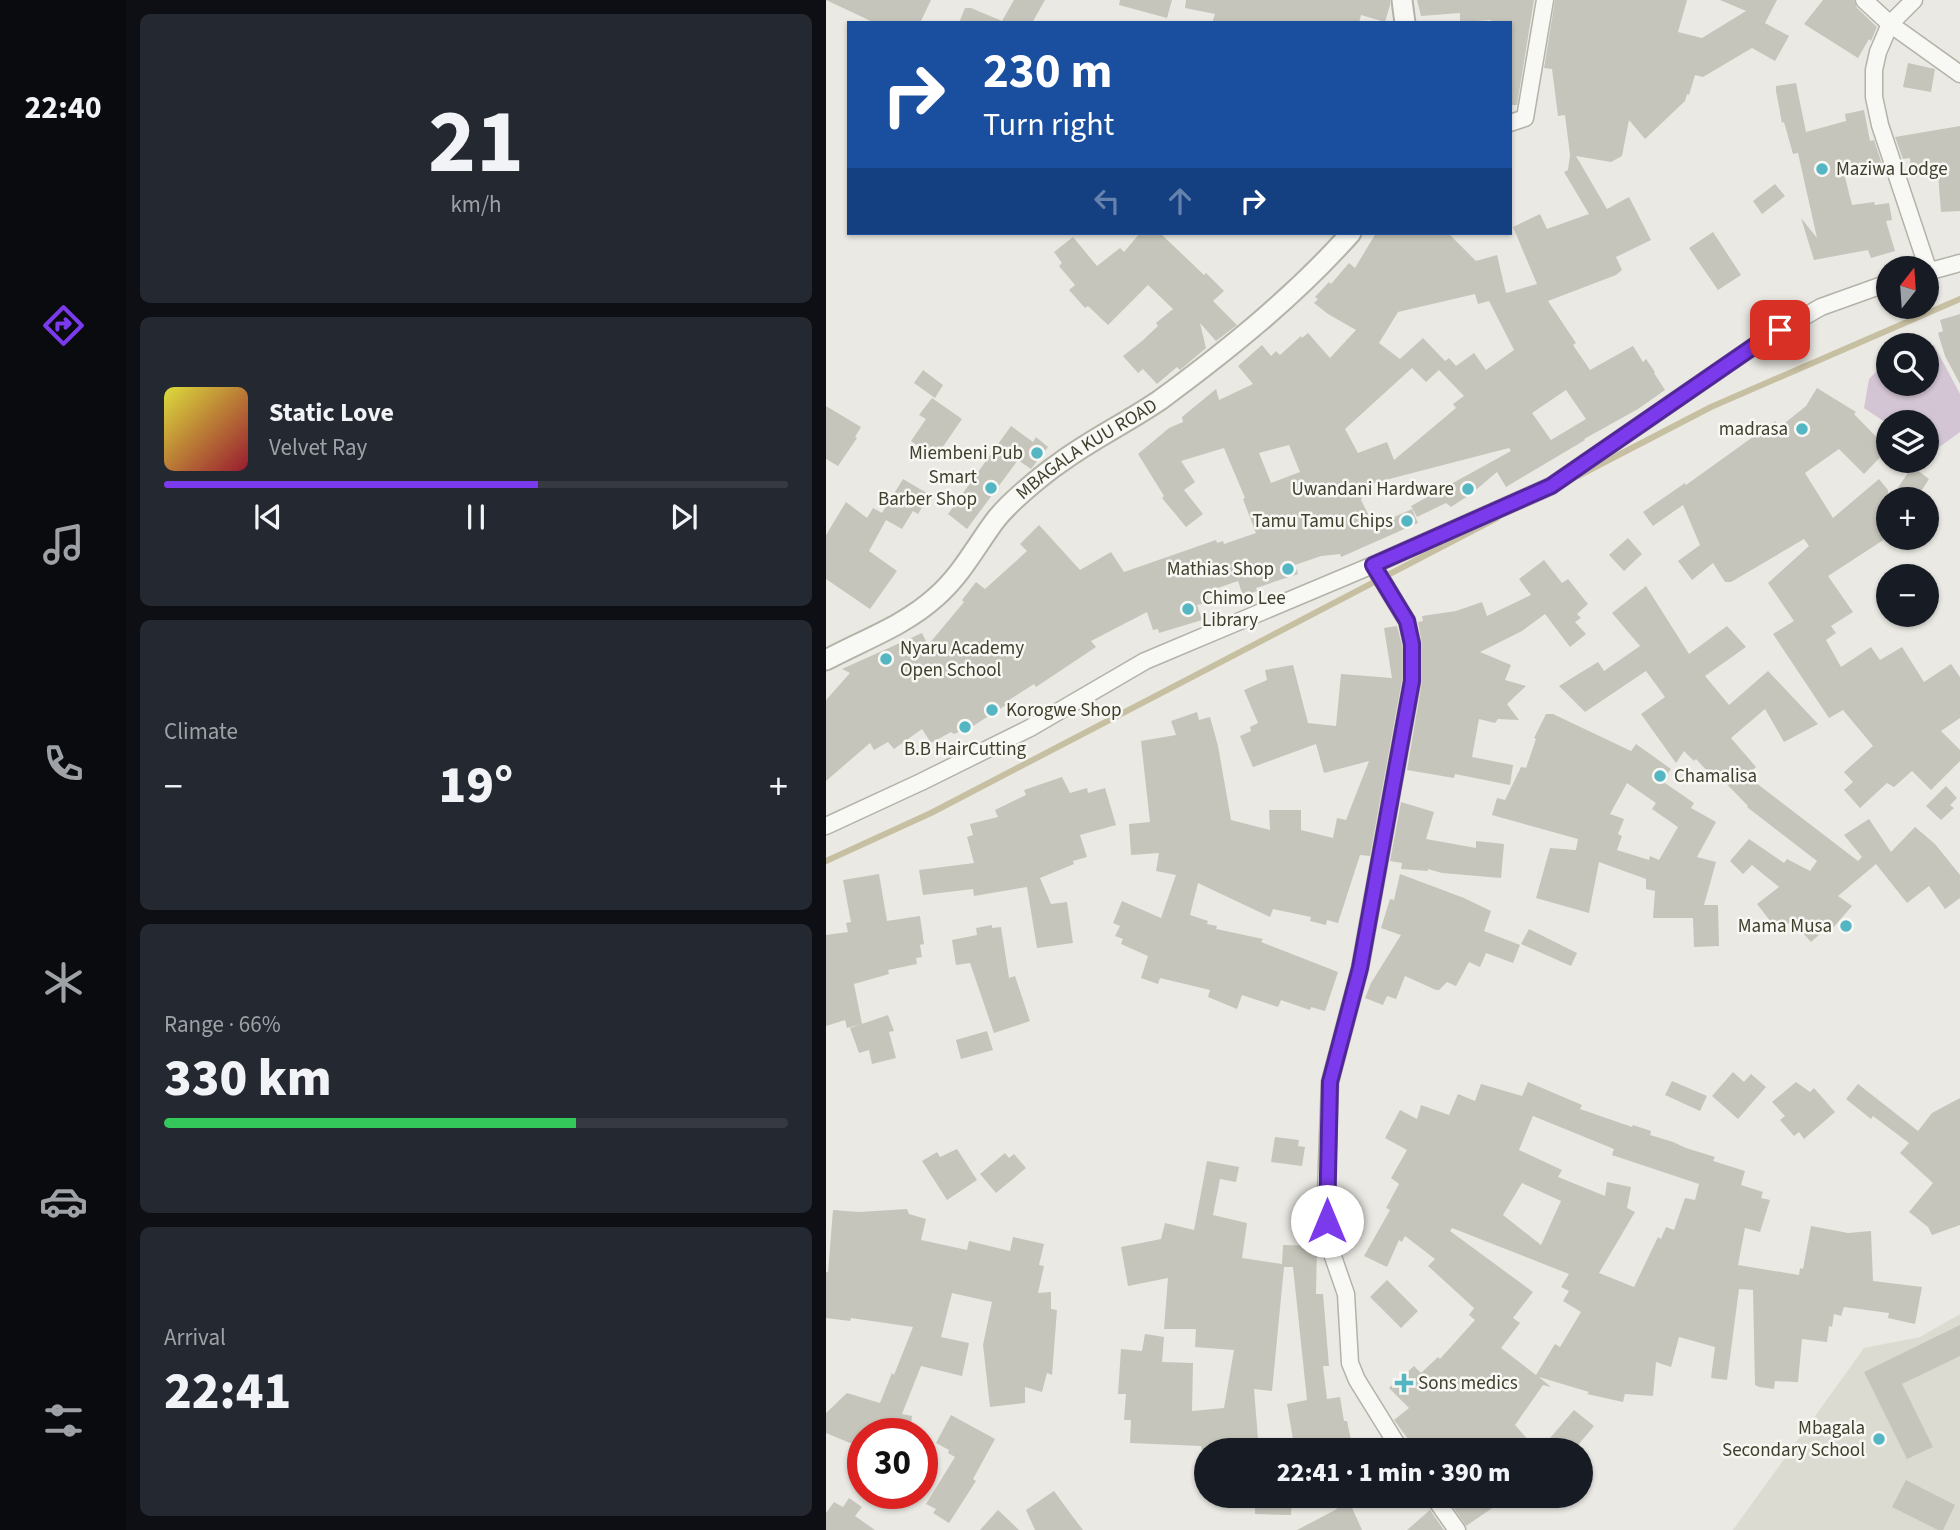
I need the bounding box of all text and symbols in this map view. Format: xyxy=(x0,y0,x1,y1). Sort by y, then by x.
text: 230 m xyxy=(983,37,1112,107)
icon: right xyxy=(868,49,959,140)
text: 21 xyxy=(428,78,524,207)
text: 22:40 xyxy=(24,85,102,131)
text: Turn right xyxy=(983,102,1114,148)
place label: Maziwa Lodge xyxy=(1836,156,1948,183)
marker: Maziwa Lodge xyxy=(1814,161,1830,177)
icon: left xyxy=(1088,182,1126,220)
icon: ahead xyxy=(1161,182,1199,220)
icon: right xyxy=(1234,182,1272,220)
text: km/h xyxy=(450,188,502,221)
north arrow xyxy=(1876,256,1939,318)
map controls xyxy=(1876,256,1939,627)
pin xyxy=(1750,300,1810,360)
icon: directions xyxy=(39,301,88,350)
icon: arrive xyxy=(1761,311,1799,349)
button: search xyxy=(1876,333,1939,396)
street label: MBAGALA KUU ROAD xyxy=(1010,392,1163,506)
text: Static Love xyxy=(269,394,394,431)
button: layers xyxy=(1876,410,1939,473)
place label: madrasa xyxy=(1719,416,1788,443)
marker: madrasa xyxy=(1794,421,1810,437)
text: Velvet Ray xyxy=(269,431,367,464)
place label: Miembeni Pub xyxy=(909,440,1023,467)
marker: Miembeni Pub xyxy=(1029,445,1045,461)
place label: Smart Barber Shop xyxy=(878,464,978,513)
place label: Uwandani Hardware xyxy=(1292,476,1454,503)
marker: Smart Barber Shop xyxy=(983,480,999,496)
marker: Uwandani Hardware xyxy=(1460,481,1476,497)
button: + xyxy=(1876,487,1939,550)
icon: previous xyxy=(249,498,287,536)
icon: pause xyxy=(457,498,495,536)
icon: next xyxy=(665,498,703,536)
place label: Tamu Tamu Chips xyxy=(1252,508,1393,535)
marker: Tamu Tamu Chips xyxy=(1399,513,1415,529)
icon: music xyxy=(39,520,88,569)
place label: Mathias Shop xyxy=(1167,556,1274,583)
marker: Mathias Shop xyxy=(1280,561,1296,577)
button: − xyxy=(1876,564,1939,627)
place label: Chimo Lee Library xyxy=(1202,585,1286,634)
marker: Chimo Lee Library xyxy=(1180,601,1196,617)
place label: Nyaru Academy Open School xyxy=(900,635,1024,684)
marker: Nyaru Academy Open School xyxy=(878,651,894,667)
place label: Korogwe Shop xyxy=(1006,697,1122,724)
marker: Korogwe Shop xyxy=(984,702,1000,718)
text: Climate xyxy=(164,715,238,748)
marker: B.B HairCutting xyxy=(957,719,973,735)
place label: B.B HairCutting xyxy=(904,736,1027,763)
icon: phone xyxy=(39,739,88,788)
text: 19° xyxy=(439,749,513,823)
text: − xyxy=(164,760,183,814)
text: + xyxy=(769,760,788,814)
place label: Chamalisa xyxy=(1674,763,1757,790)
marker: Chamalisa xyxy=(1652,768,1668,784)
place label: Mama Musa xyxy=(1738,913,1832,940)
marker: Mama Musa xyxy=(1838,918,1854,934)
icon: climate xyxy=(39,958,88,1007)
text: Range · 66% xyxy=(164,1008,281,1041)
text: 330 km xyxy=(164,1042,332,1116)
icon: car xyxy=(39,1177,88,1226)
position arrow xyxy=(1290,1184,1364,1258)
text: Arrival xyxy=(164,1321,226,1354)
text: 22:41 xyxy=(164,1355,291,1429)
place label: Sons medics xyxy=(1418,1370,1518,1397)
marker: Sons medics xyxy=(1396,1375,1412,1391)
icon: filters xyxy=(39,1396,88,1445)
place label: Mbagala Secondary School xyxy=(1722,1415,1865,1464)
speed limit sign: 30 xyxy=(847,1418,938,1509)
marker: Mbagala Secondary School xyxy=(1871,1431,1887,1447)
text: 22:41 · 1 min · 390 m xyxy=(1277,1454,1510,1491)

